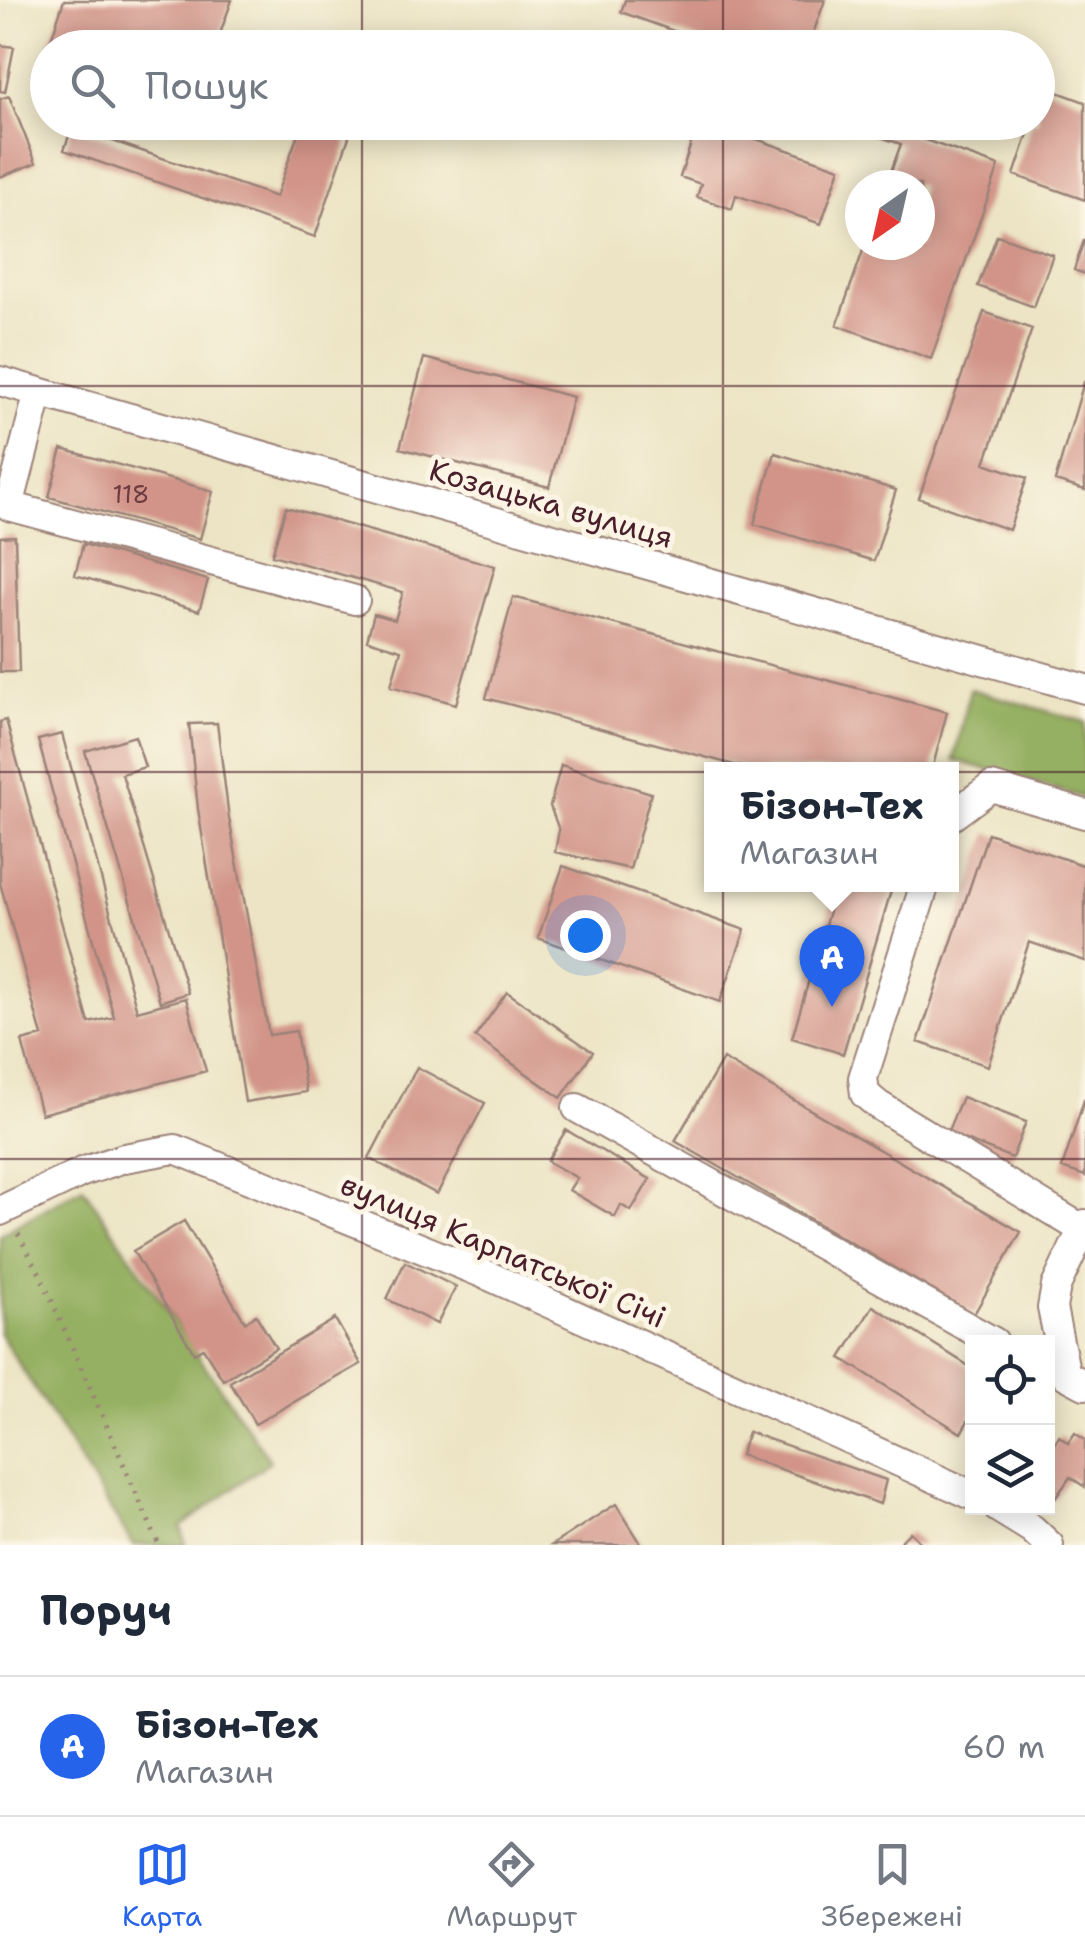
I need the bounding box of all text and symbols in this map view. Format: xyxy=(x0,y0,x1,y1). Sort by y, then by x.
search box xyxy=(30,30,1055,140)
icon: search xyxy=(65,58,120,113)
text: Пошук xyxy=(145,60,268,111)
north arrow xyxy=(845,170,935,260)
street label: Козацька вулиця xyxy=(424,449,678,558)
house number: 118 xyxy=(112,477,150,511)
popup xyxy=(704,762,959,892)
text: Бізон-Тех xyxy=(740,780,923,831)
text: Магазин xyxy=(740,831,879,874)
your location xyxy=(560,910,611,961)
pin: A xyxy=(800,924,864,1007)
street label: вулиця Карпатської Січі xyxy=(334,1163,672,1338)
map controls xyxy=(965,1335,1055,1515)
button: locate xyxy=(965,1335,1055,1425)
button: layers xyxy=(965,1425,1055,1515)
text: Поруч xyxy=(40,1582,172,1638)
text: Бізон-Тех xyxy=(135,1699,319,1750)
text: A xyxy=(60,1725,85,1768)
text: 60 m xyxy=(963,1725,1045,1768)
text: Магазин xyxy=(135,1750,274,1793)
tab: Карта xyxy=(122,1837,202,1935)
tab: Маршрут xyxy=(446,1837,577,1935)
tab: Збережені xyxy=(821,1837,963,1935)

